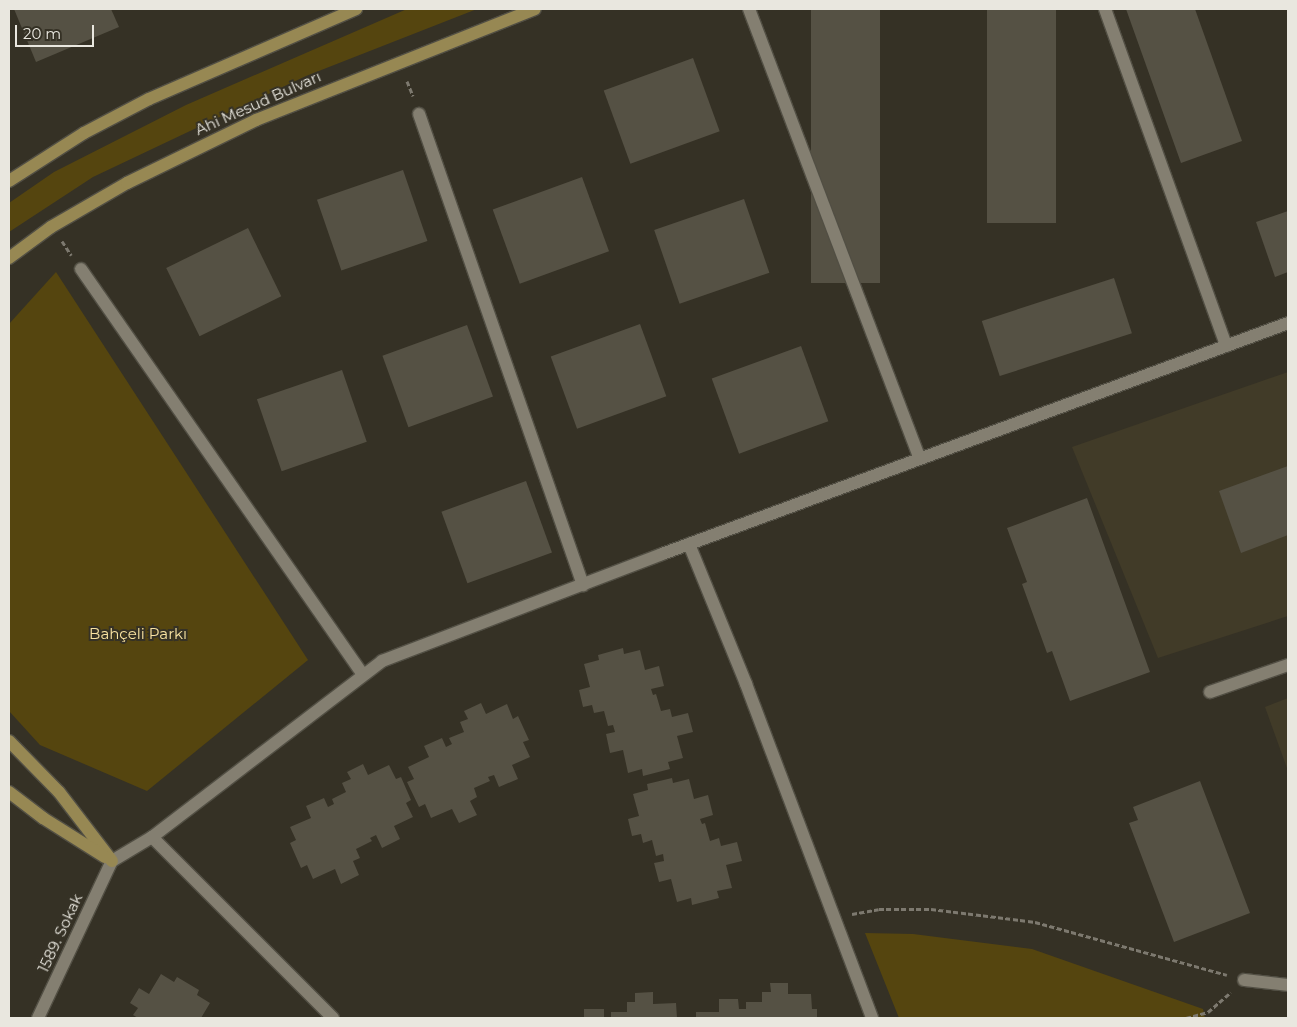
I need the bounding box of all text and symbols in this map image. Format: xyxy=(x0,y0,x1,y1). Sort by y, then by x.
scale bar xyxy=(18,15,96,47)
text: 20 m xyxy=(23,24,61,43)
street label: Ahi Mesud Bulvarı xyxy=(192,67,324,139)
park label: Bahçeli Parkı xyxy=(89,625,187,643)
street label: 1589. Sokak xyxy=(34,891,86,975)

